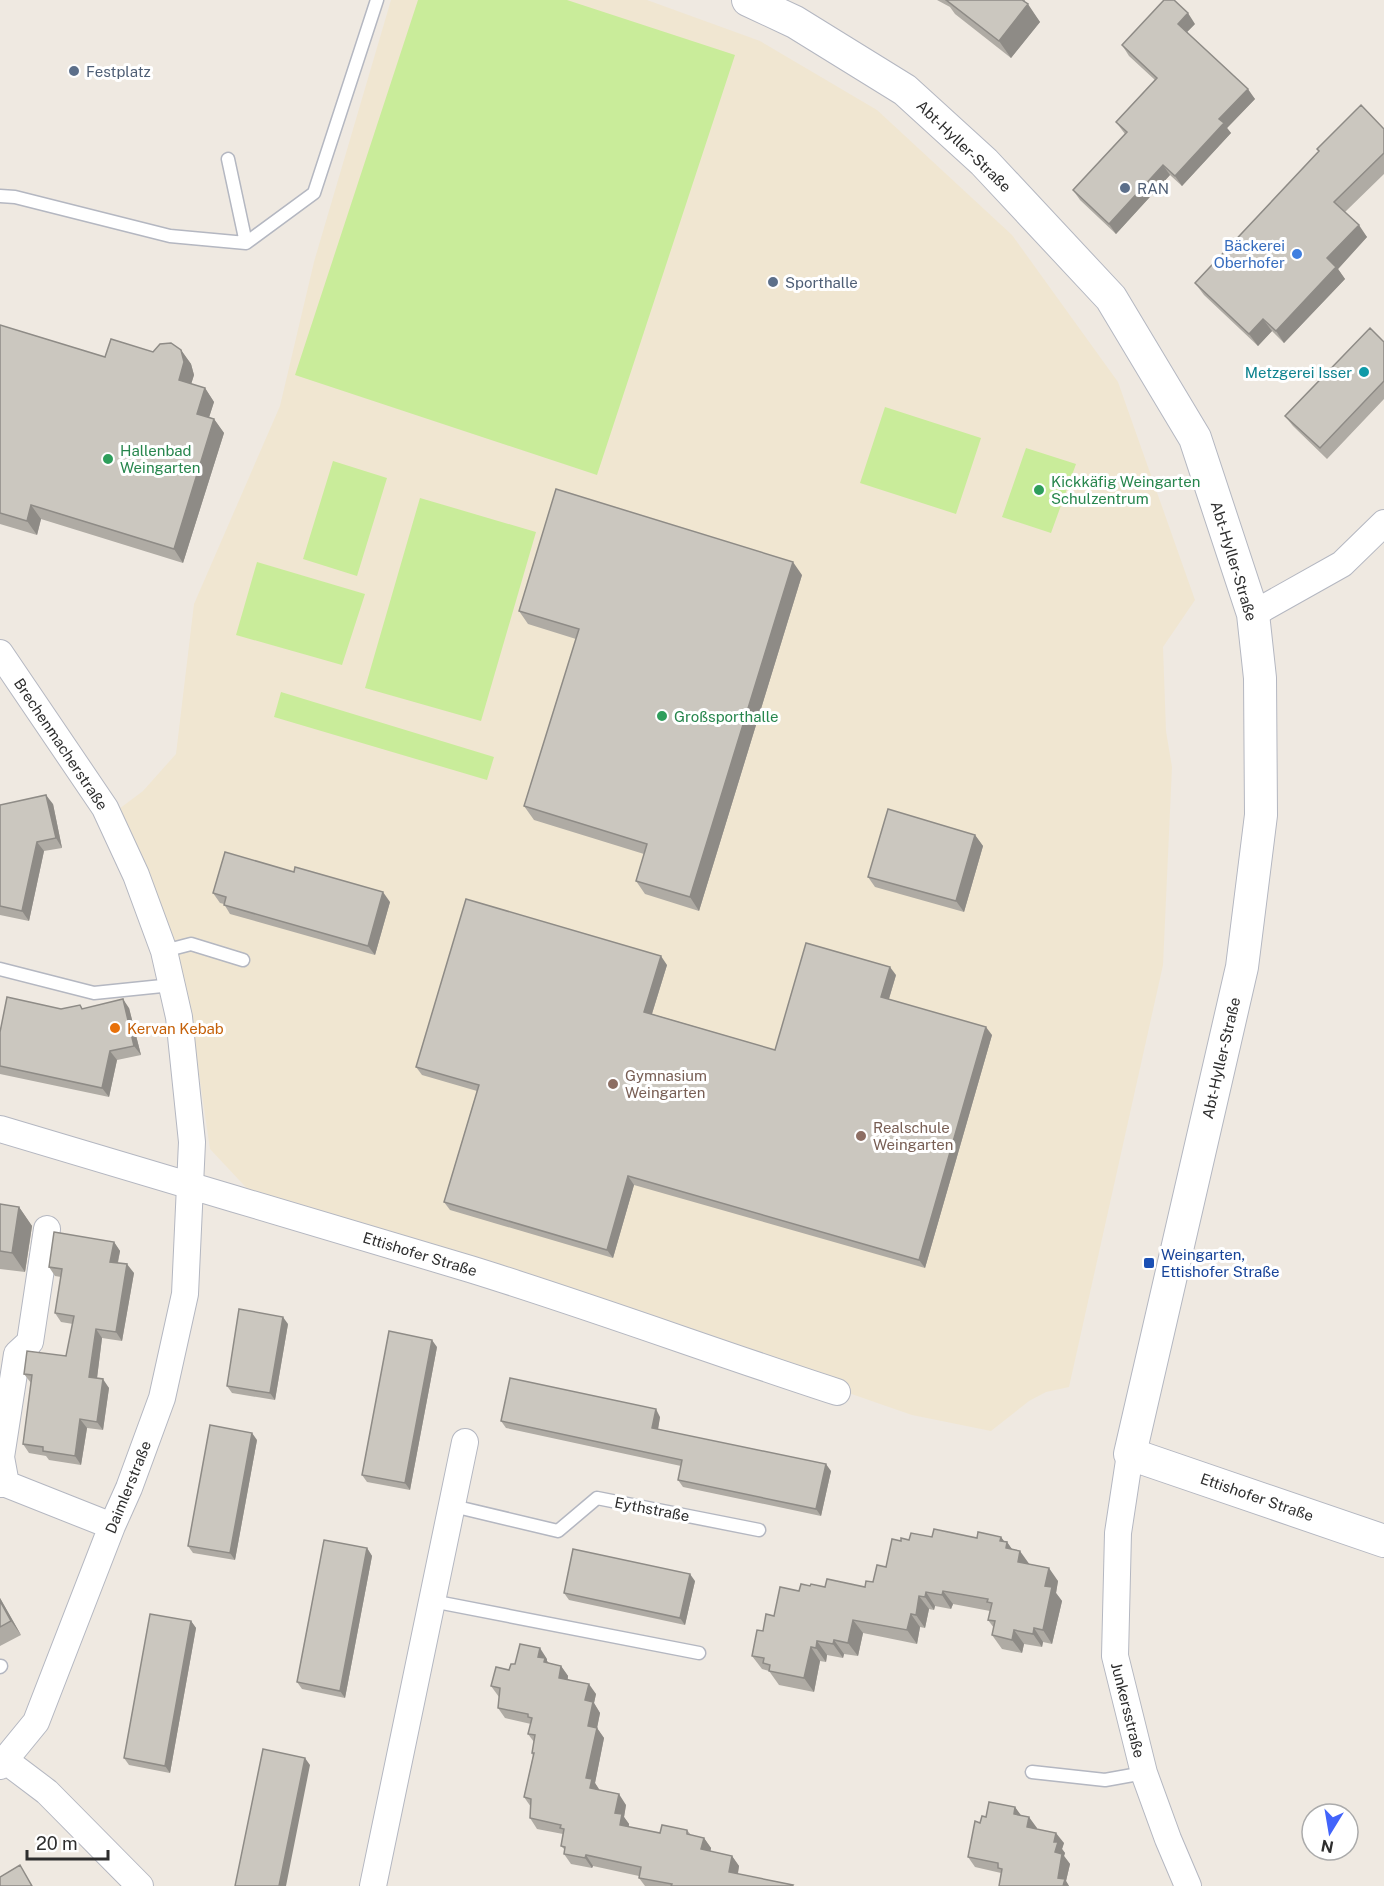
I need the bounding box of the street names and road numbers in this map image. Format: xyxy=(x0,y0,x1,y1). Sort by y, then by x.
street label: Abt-Hyller-Straße xyxy=(913,97,1015,195)
street label: Abt-Hyller-Straße xyxy=(1208,499,1260,623)
street label: Brechenmacherstraße xyxy=(11,675,111,813)
street label: Abt-Hyller-Straße xyxy=(1199,996,1243,1120)
street label: Ettishofer Straße xyxy=(361,1229,479,1279)
street label: Daimlerstraße xyxy=(102,1438,154,1536)
street label: Ettishofer Straße xyxy=(1198,1470,1316,1524)
street label: Eythstraße xyxy=(613,1493,691,1525)
street label: Junkersstraße xyxy=(1108,1661,1148,1759)

